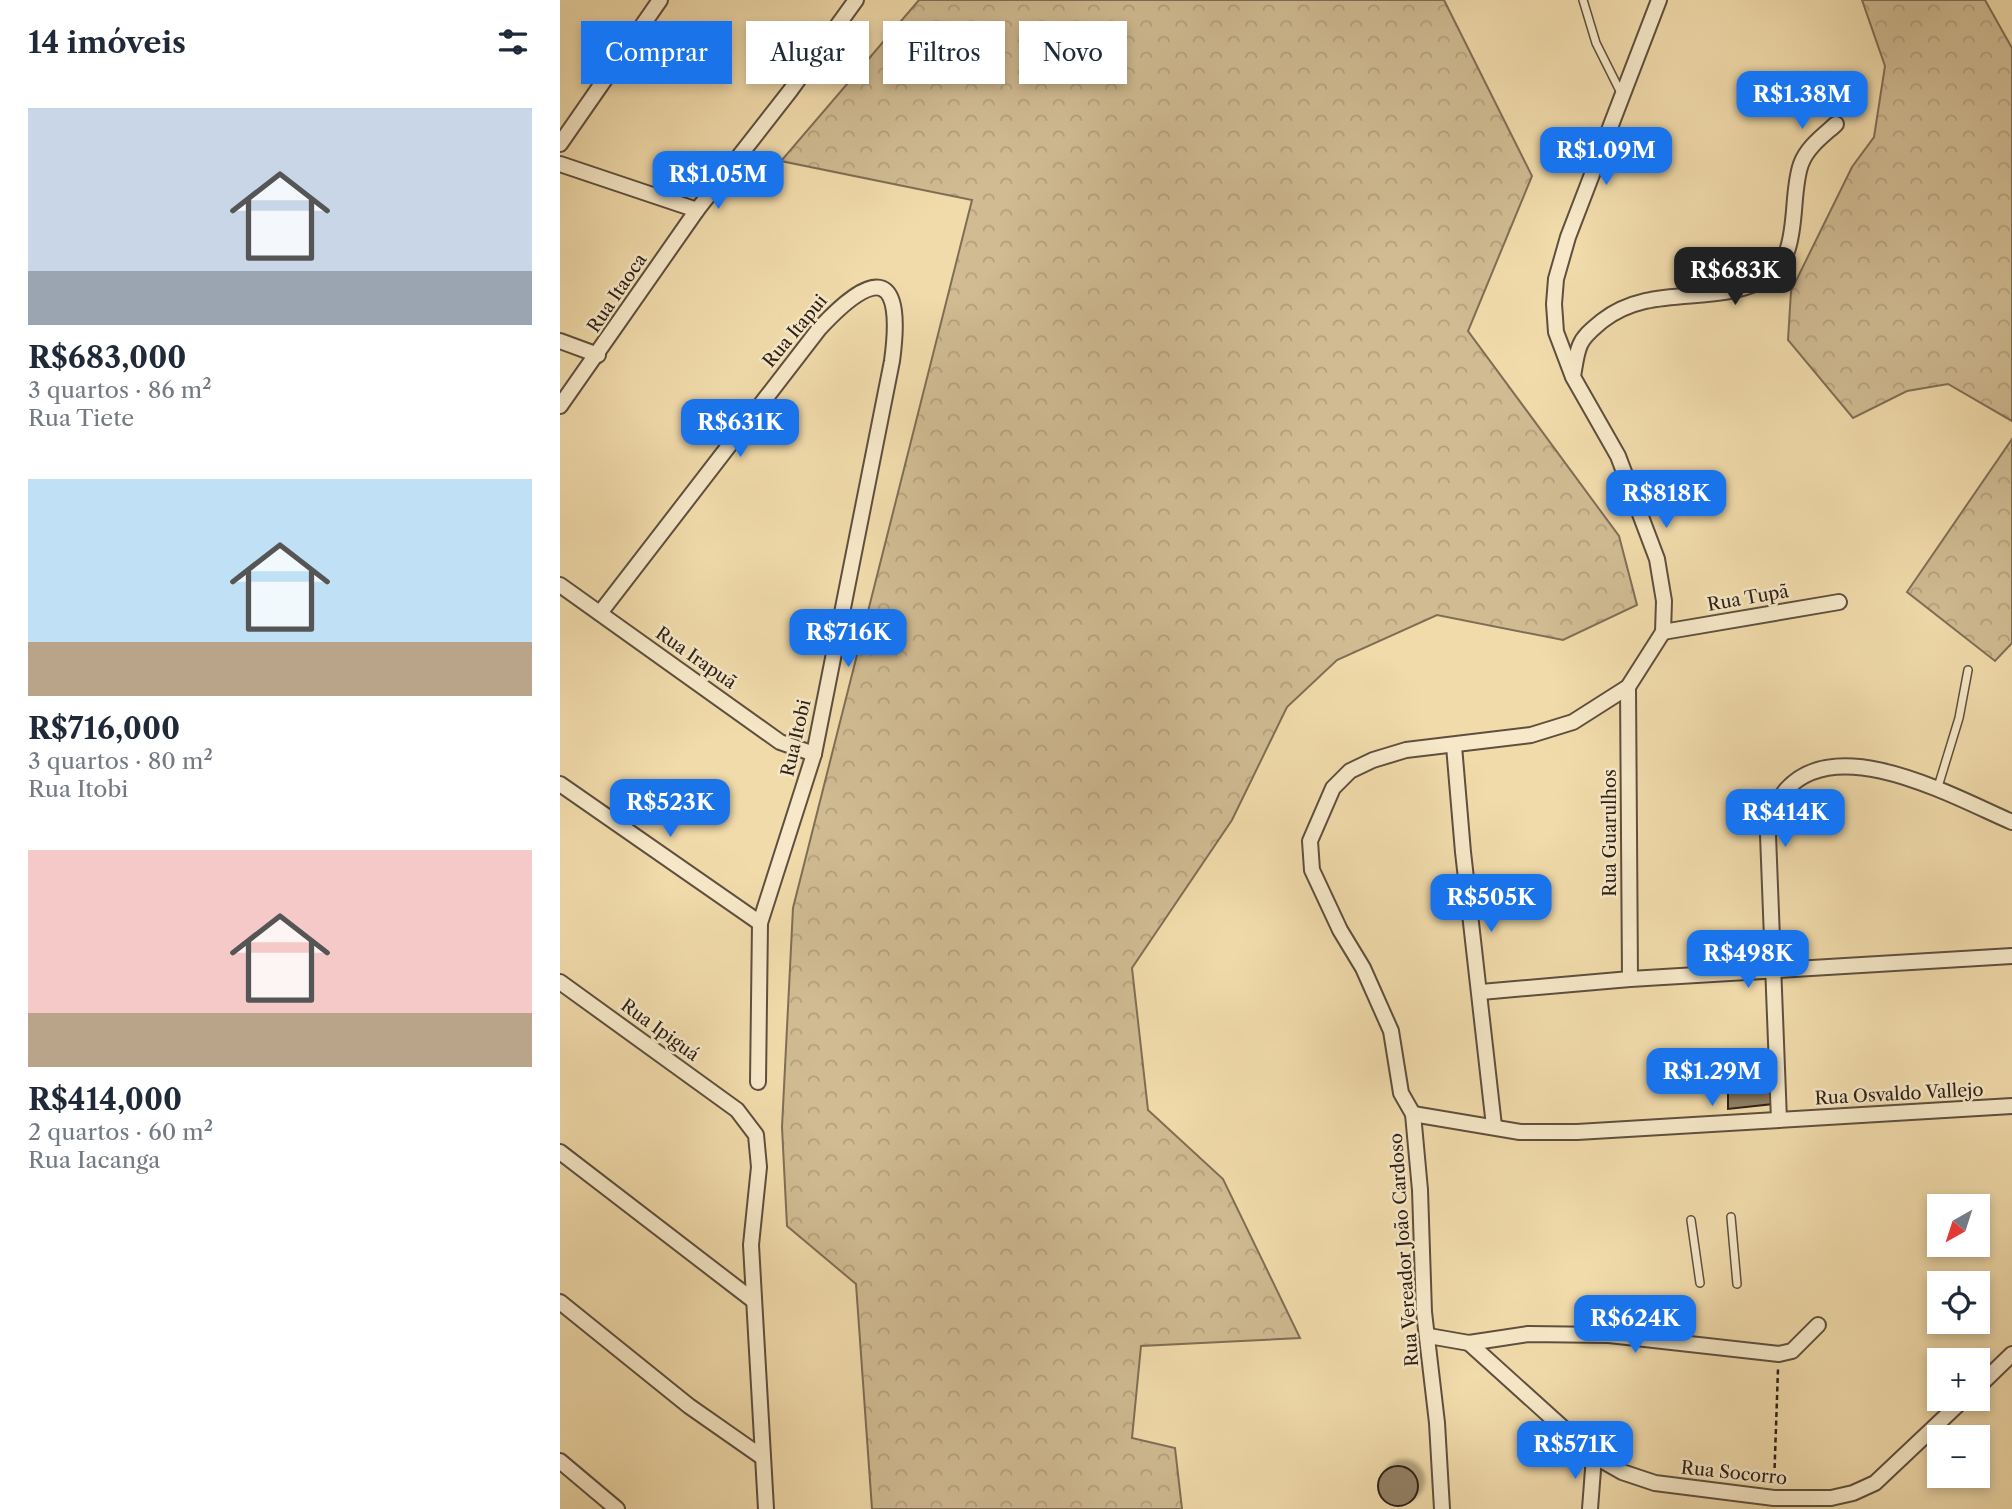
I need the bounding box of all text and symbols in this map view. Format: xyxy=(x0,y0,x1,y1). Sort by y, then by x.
chip: Comprar xyxy=(581,21,732,84)
chip: Alugar xyxy=(746,21,869,84)
chip: Filtros xyxy=(883,21,1005,84)
chip: Novo xyxy=(1019,21,1127,84)
icon: filters xyxy=(494,23,532,61)
text: 14 imóveis xyxy=(28,24,186,61)
pin: R$1.38M xyxy=(1737,72,1867,131)
text: R$1.38M xyxy=(1753,80,1851,108)
pin: R$1.09M xyxy=(1541,128,1671,187)
text: R$1.09M xyxy=(1556,136,1656,164)
pin: R$1.05M xyxy=(653,152,783,211)
icon: home xyxy=(217,153,343,279)
text: R$1.05M xyxy=(669,160,767,188)
pin: R$683K xyxy=(1678,247,1792,307)
street label: Rua Itaoca xyxy=(583,249,652,337)
text: R$683K xyxy=(1690,256,1780,284)
street label: Rua Itapui xyxy=(758,290,832,372)
text: R$683,000 xyxy=(28,339,186,376)
text: 3 quartos · 86 m² xyxy=(28,376,212,404)
pin: R$631K xyxy=(683,400,797,459)
text: Rua Tiete xyxy=(28,404,134,432)
text: R$631K xyxy=(697,408,783,436)
pin: R$818K xyxy=(1609,470,1723,530)
text: R$818K xyxy=(1622,479,1710,507)
icon: home xyxy=(217,524,343,650)
street label: Rua Tupã xyxy=(1706,580,1791,616)
pin: R$716K xyxy=(791,610,905,669)
text: R$716K xyxy=(805,618,891,646)
street label: Rua Irapuã xyxy=(651,622,741,694)
street label: Rua Itobi xyxy=(776,697,816,779)
text: R$716,000 xyxy=(28,710,180,747)
text: 3 quartos · 80 m² xyxy=(28,747,213,775)
street label: Rua Guarulhos xyxy=(1599,769,1621,897)
text: Rua Itobi xyxy=(28,775,128,803)
pin: R$523K xyxy=(613,780,727,839)
text: R$523K xyxy=(626,788,714,816)
pin: R$414K xyxy=(1728,790,1842,849)
text: R$414K xyxy=(1742,798,1828,826)
pin: R$505K xyxy=(1434,874,1548,934)
text: R$505K xyxy=(1447,883,1535,911)
icon: home xyxy=(217,895,343,1021)
pin: R$498K xyxy=(1691,930,1805,990)
text: R$498K xyxy=(1703,939,1793,967)
street label: Rua Ipiguá xyxy=(617,994,704,1066)
pin: R$1.29M xyxy=(1647,1048,1777,1108)
text: R$1.29M xyxy=(1662,1057,1762,1085)
street label: Rua Osvaldo Vallejo xyxy=(1814,1079,1984,1109)
text: R$414,000 xyxy=(28,1081,182,1118)
text: 2 quartos · 60 m² xyxy=(28,1118,213,1146)
street label: Rua Vereador João Cardoso xyxy=(1385,1132,1423,1368)
text: Rua Iacanga xyxy=(28,1146,160,1174)
north arrow xyxy=(1927,1194,1990,1256)
map controls xyxy=(1927,1194,1990,1488)
button: locate xyxy=(1927,1271,1990,1334)
pin: R$624K xyxy=(1578,1296,1692,1355)
text: R$624K xyxy=(1590,1304,1680,1332)
button: + xyxy=(1927,1348,1990,1411)
pin: R$571K xyxy=(1518,1422,1632,1481)
button: − xyxy=(1927,1425,1990,1488)
text: R$571K xyxy=(1533,1430,1617,1458)
street label: Rua Socorro xyxy=(1680,1456,1788,1490)

